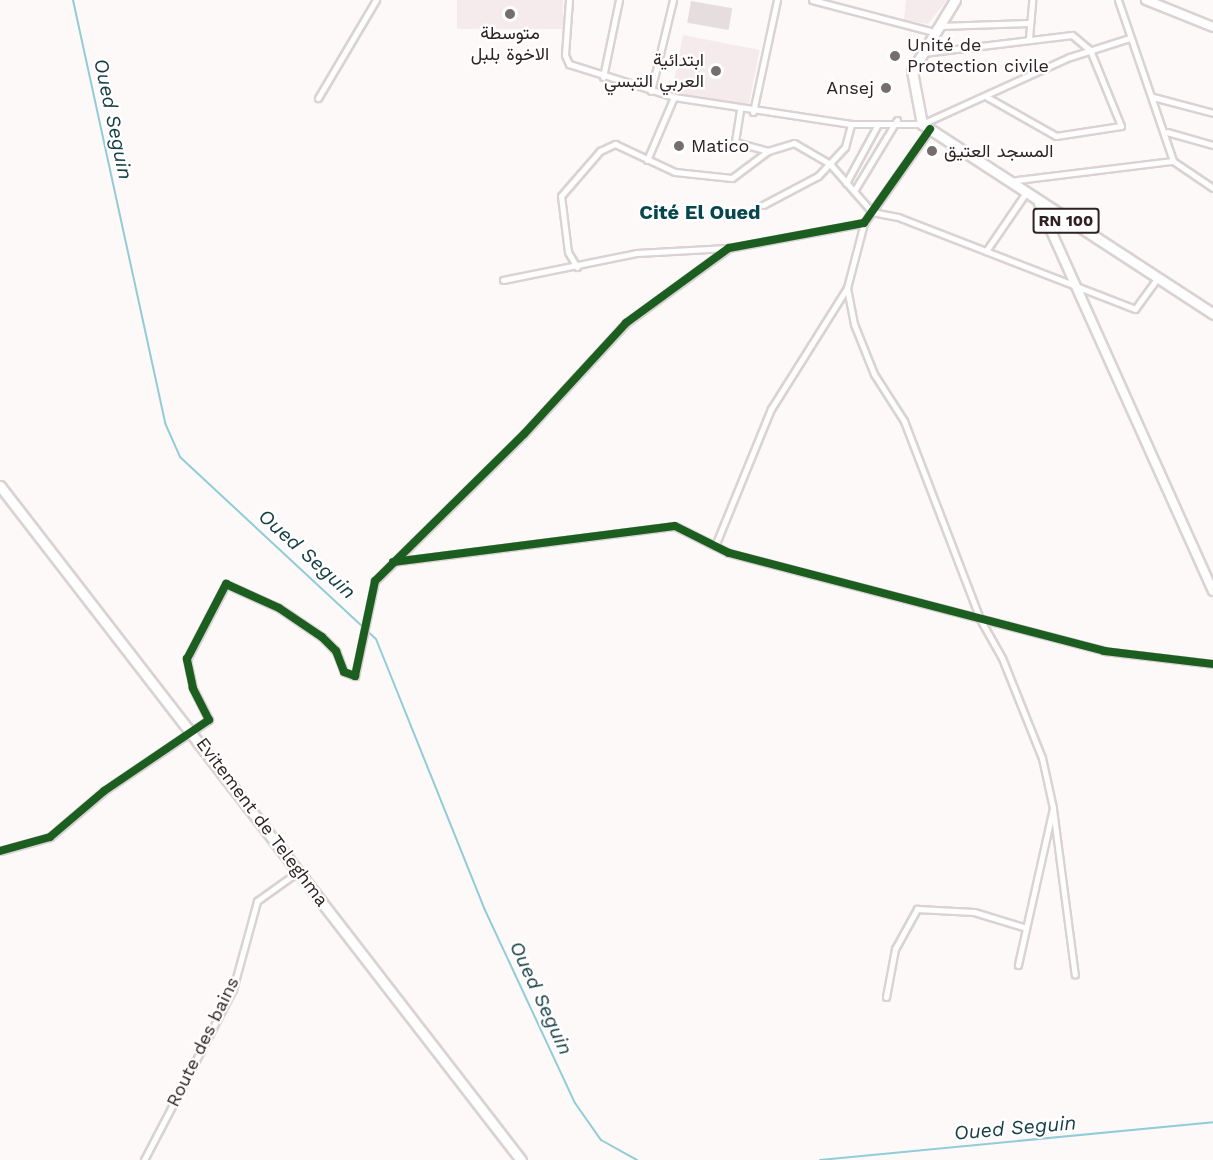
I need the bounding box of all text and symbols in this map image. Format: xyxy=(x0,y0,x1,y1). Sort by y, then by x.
marker: متوسطة الاخوة بلبل xyxy=(503,7,517,21)
place label: متوسطة الاخوة بلبل xyxy=(471,23,549,66)
place label: Unité de Protection civile xyxy=(907,35,1049,78)
marker: Unité de Protection civile xyxy=(888,49,902,63)
place label: ابتدائية العربي التبسي xyxy=(604,50,704,92)
water label: Oued Seguin xyxy=(88,56,138,182)
marker: ابتدائية العربي التبسي xyxy=(709,64,723,78)
place label: Ansej xyxy=(826,77,874,99)
marker: Ansej xyxy=(879,81,893,95)
place label: Matico xyxy=(691,135,749,157)
marker: Matico xyxy=(672,139,686,153)
place label: المسجد العتيق xyxy=(944,140,1053,162)
marker: المسجد العتيق xyxy=(925,144,939,158)
district label: Cité El Oued xyxy=(639,200,761,224)
road number: RN 100 xyxy=(1032,208,1100,234)
water label: Oued Seguin xyxy=(253,504,361,604)
street label: Evitement de Teleghma xyxy=(191,733,333,911)
water label: Oued Seguin xyxy=(504,937,578,1059)
street label: Route des bains xyxy=(162,974,244,1110)
water label: Oued Seguin xyxy=(953,1111,1077,1145)

